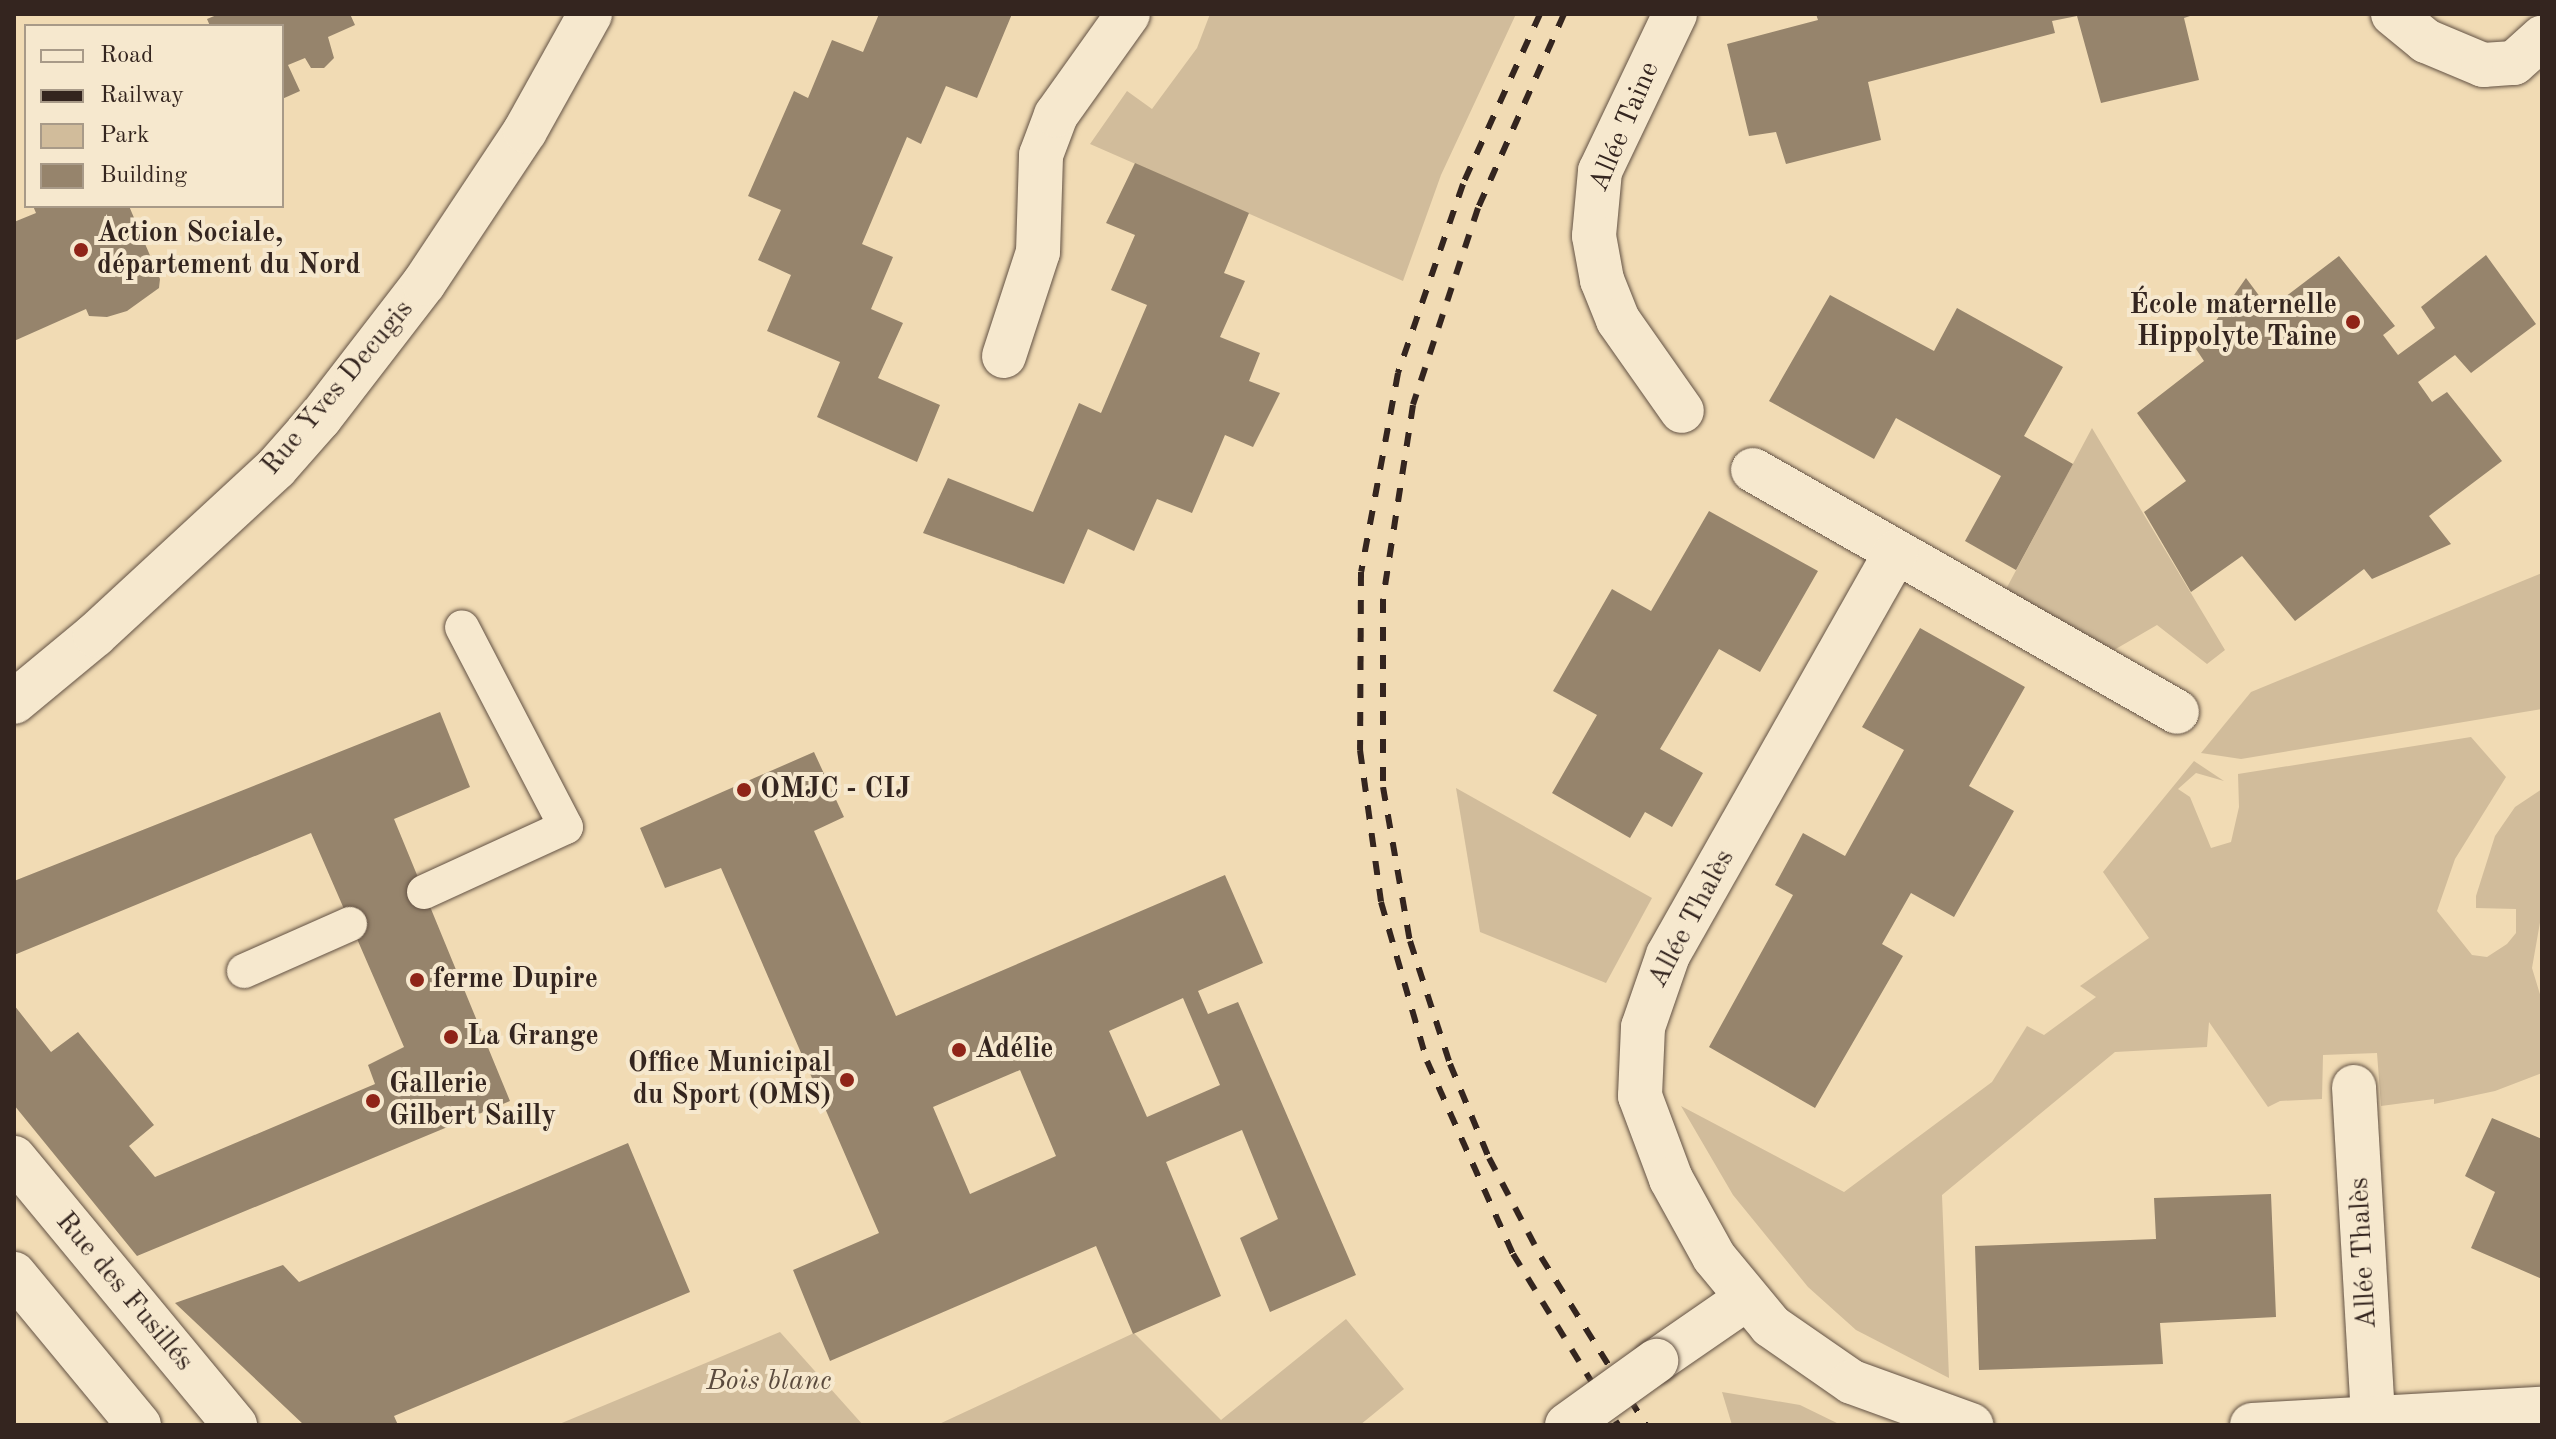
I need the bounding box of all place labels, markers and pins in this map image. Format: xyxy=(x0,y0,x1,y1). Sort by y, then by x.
place label: Action Sociale, département du Nord xyxy=(97,217,361,283)
marker: Action Sociale, département du Nord xyxy=(72,241,90,259)
place label: École maternelle Hippolyte Taine xyxy=(2129,289,2337,355)
marker: École maternelle Hippolyte Taine xyxy=(2344,313,2362,331)
place label: OMJC - CIJ xyxy=(760,773,910,807)
marker: OMJC - CIJ xyxy=(735,781,753,799)
place label: ferme Dupire xyxy=(433,963,598,997)
marker: ferme Dupire xyxy=(408,971,426,989)
place label: La Grange xyxy=(467,1020,599,1054)
marker: La Grange xyxy=(442,1028,460,1046)
place label: Adélie xyxy=(975,1033,1054,1067)
marker: Adélie xyxy=(950,1041,968,1059)
place label: Office Municipal du Sport (OMS) xyxy=(628,1047,831,1113)
place label: Gallerie Gilbert Sailly xyxy=(389,1068,556,1134)
marker: Office Municipal du Sport (OMS) xyxy=(838,1071,856,1089)
marker: Gallerie Gilbert Sailly xyxy=(364,1092,382,1110)

